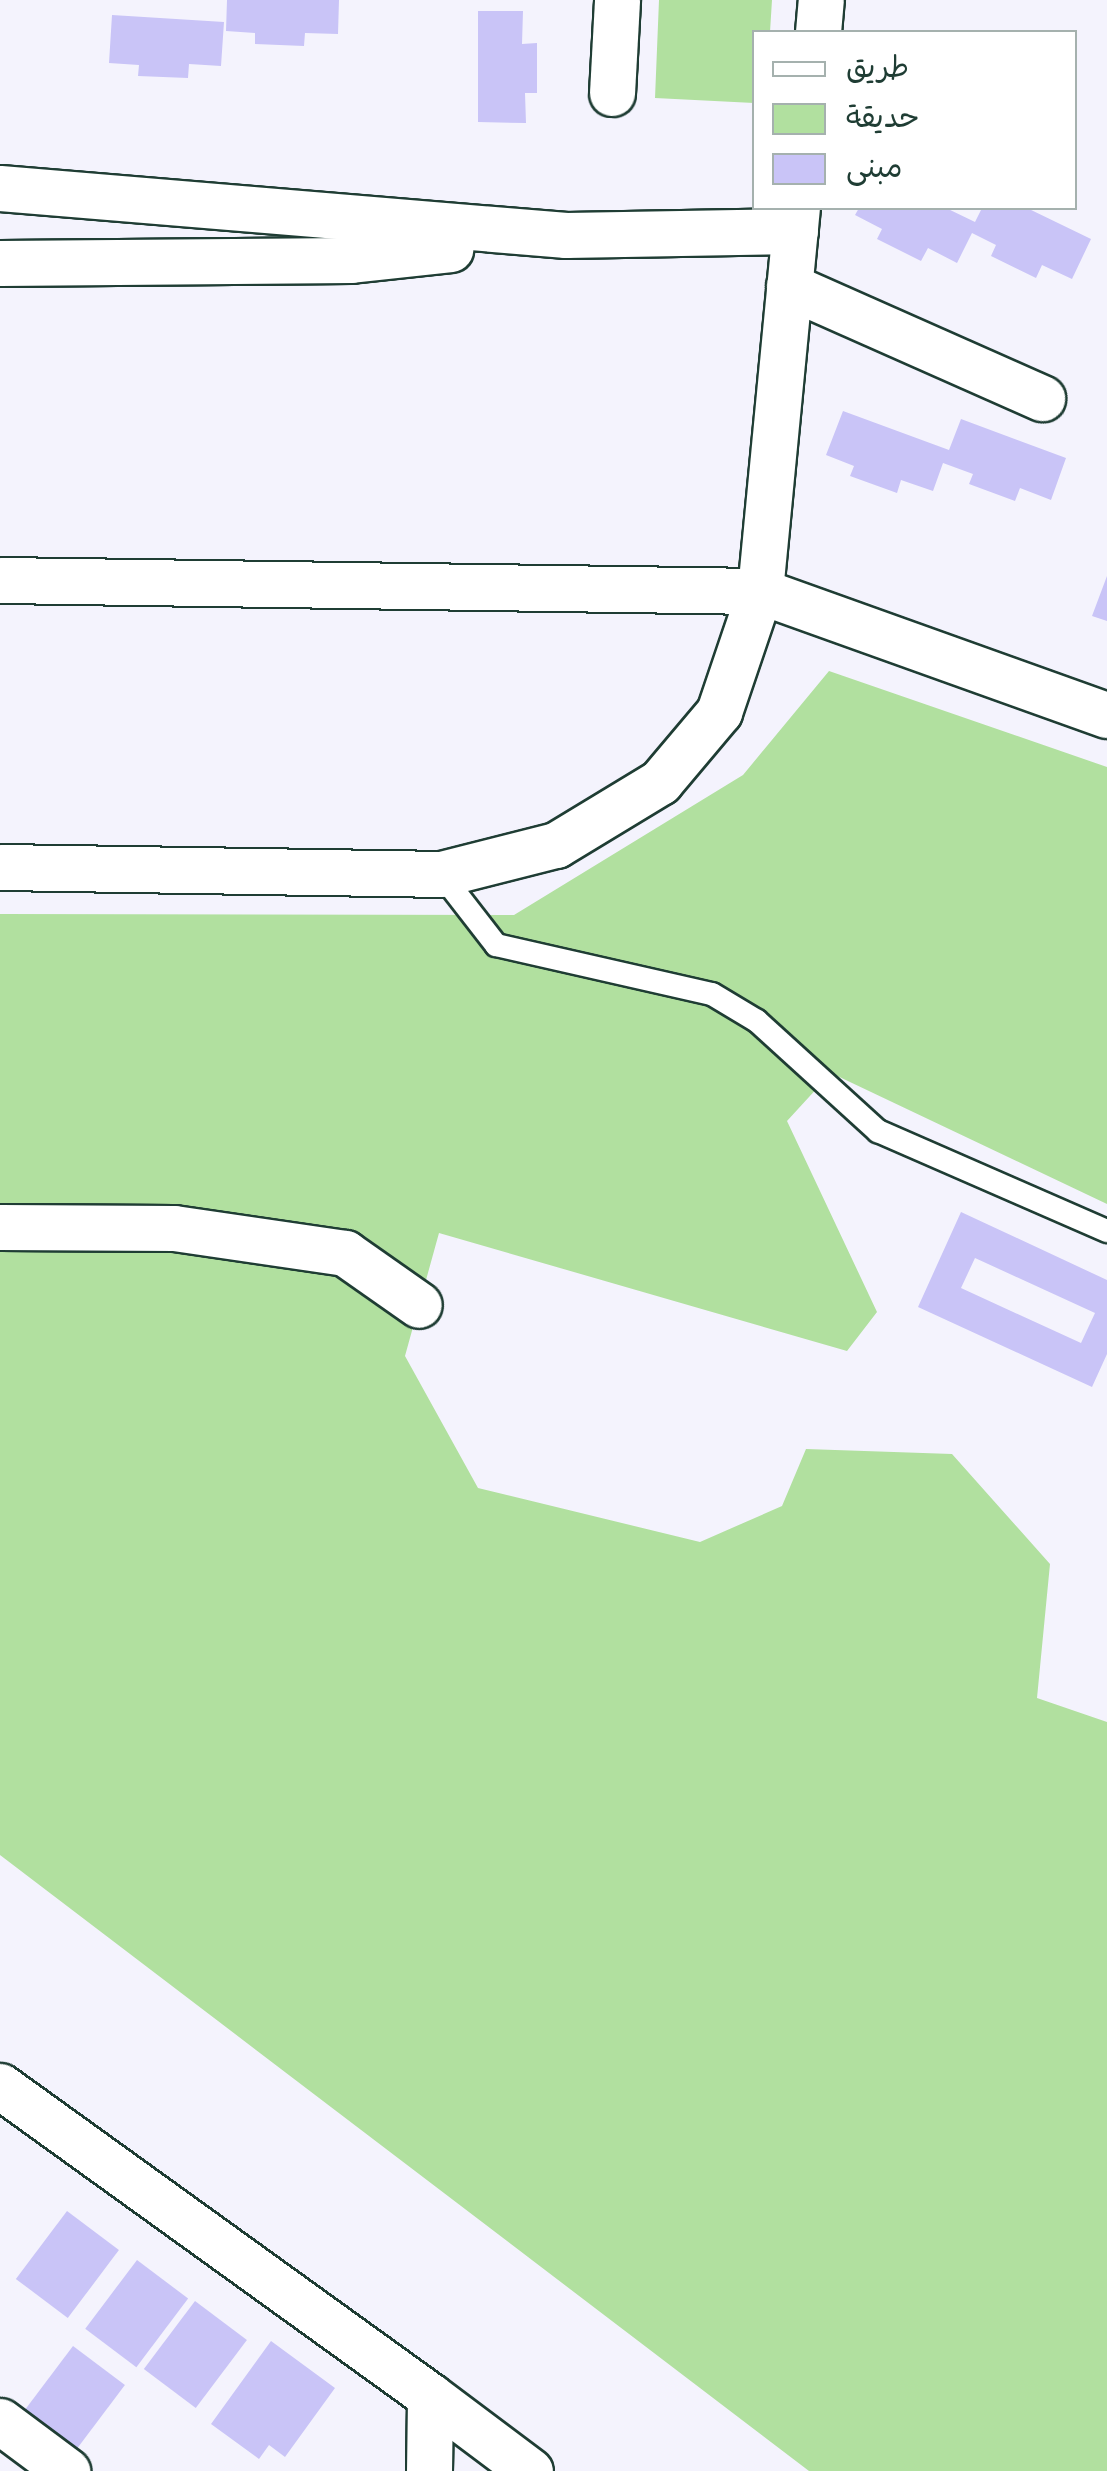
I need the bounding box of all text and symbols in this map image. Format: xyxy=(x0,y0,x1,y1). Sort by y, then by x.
legend xyxy=(752,30,1077,210)
text: طريق xyxy=(846,49,909,86)
text: حديقة xyxy=(846,99,920,136)
text: مبنى xyxy=(846,149,902,186)

